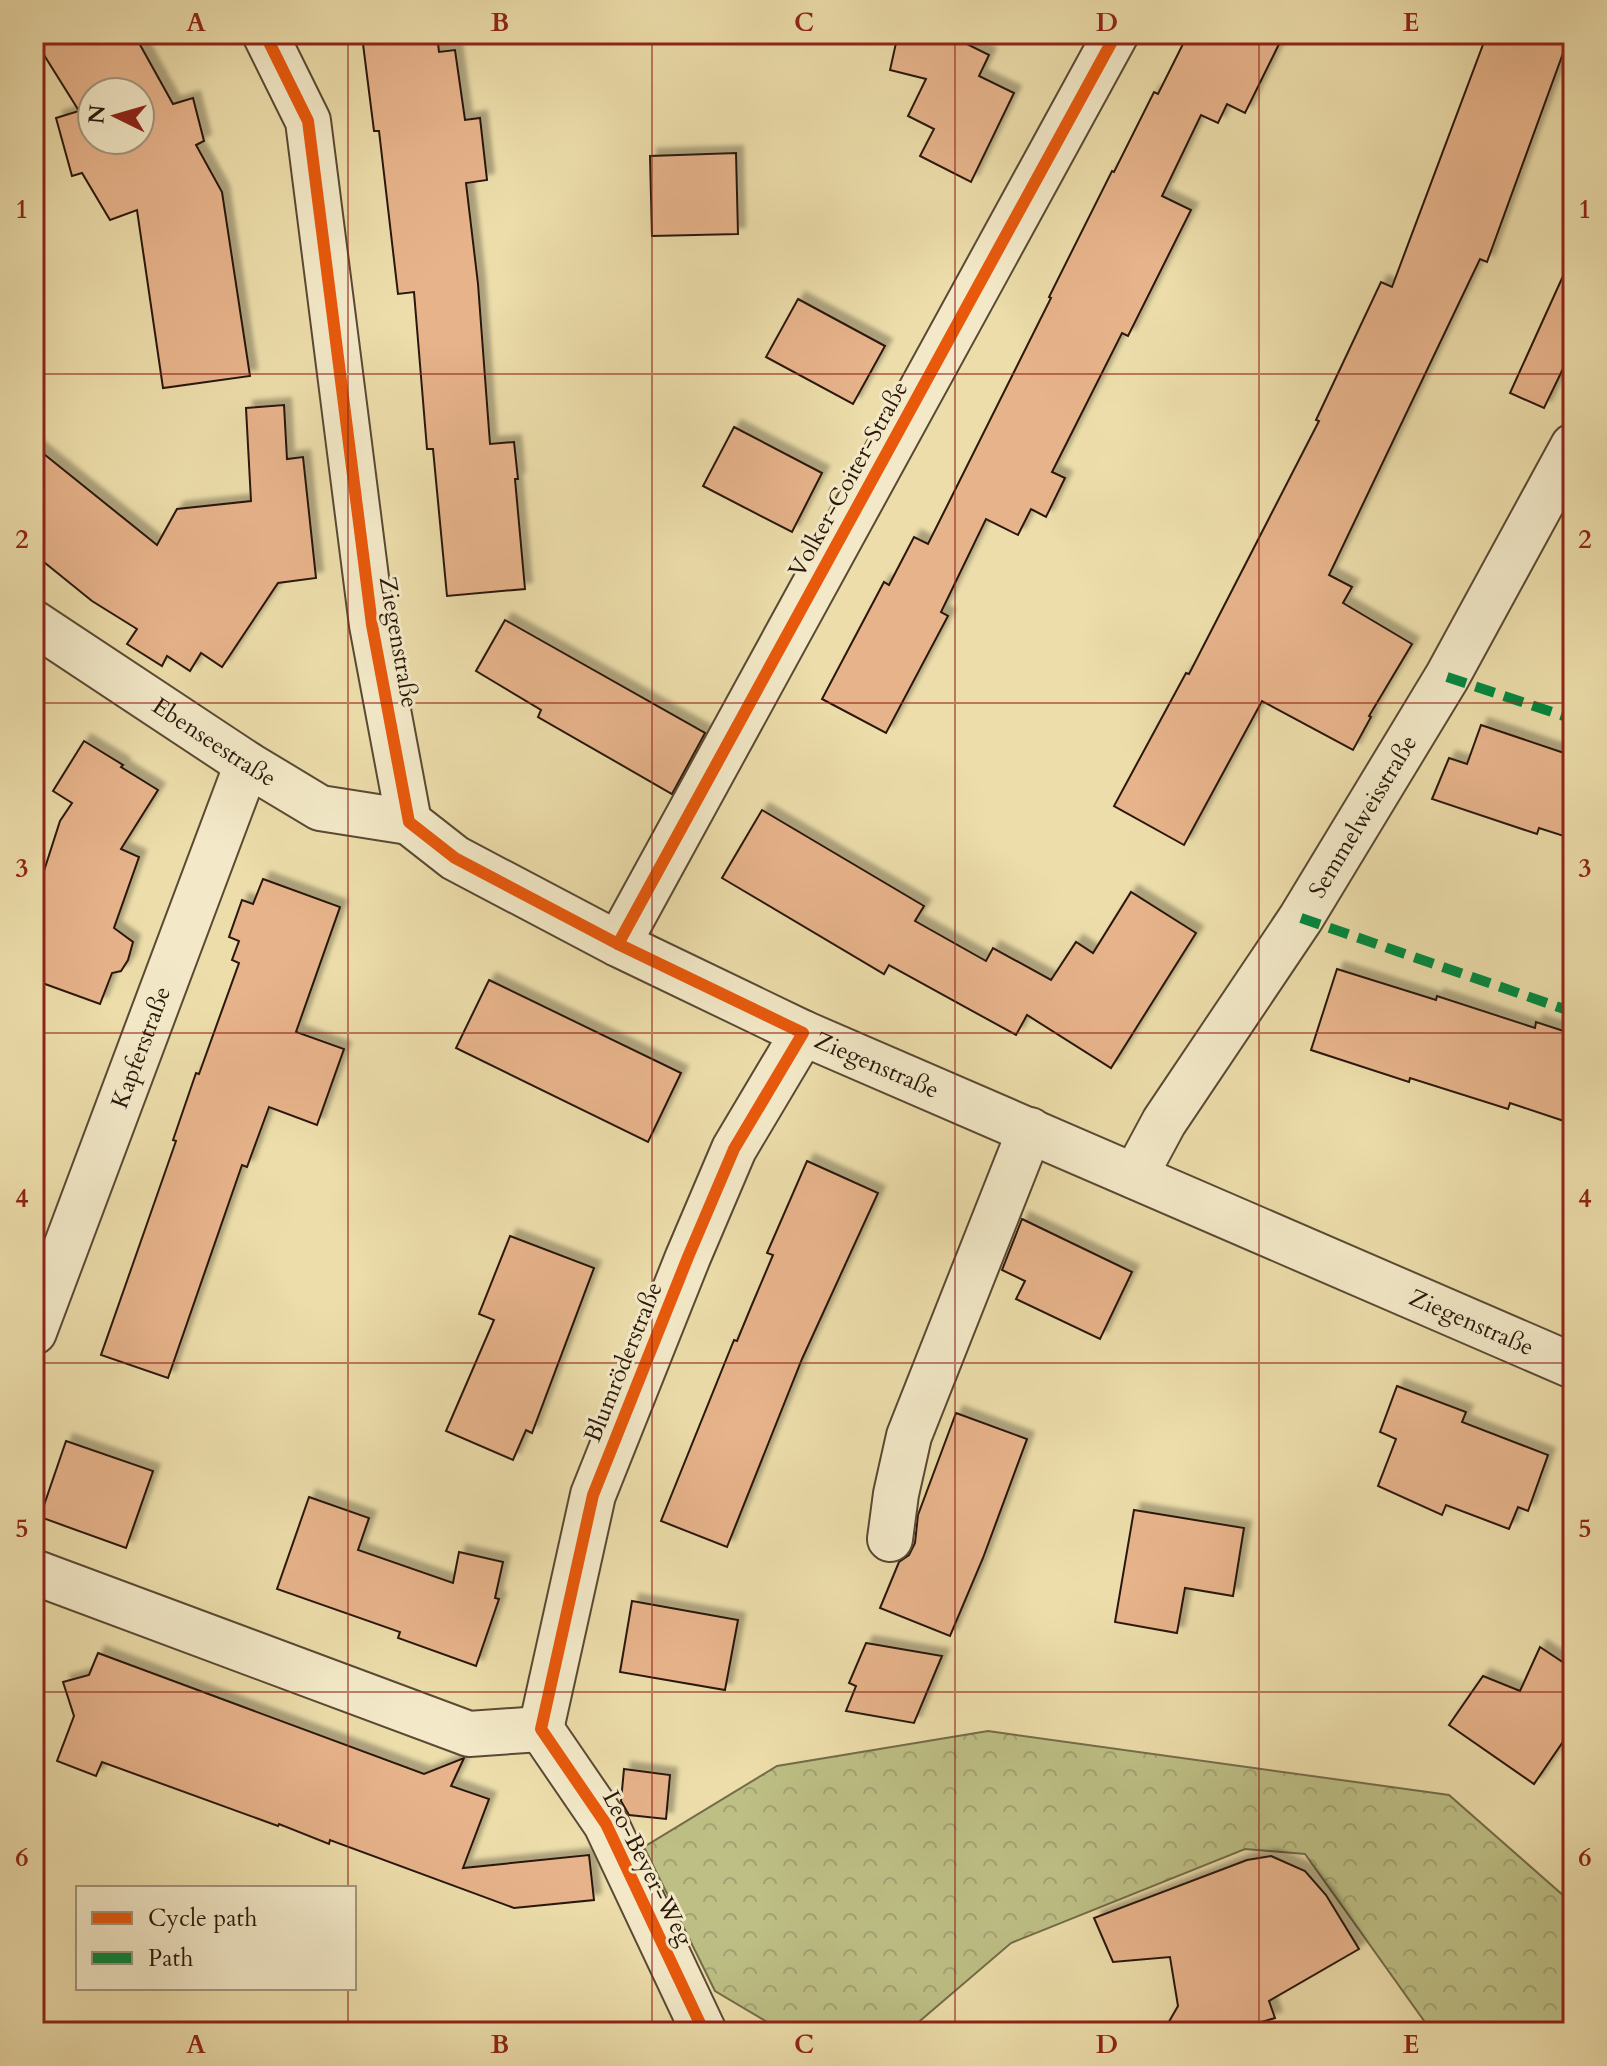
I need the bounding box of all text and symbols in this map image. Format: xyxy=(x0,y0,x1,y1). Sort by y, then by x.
text: A xyxy=(186,5,206,40)
text: B xyxy=(491,5,509,40)
text: C xyxy=(794,5,814,40)
text: D xyxy=(1096,5,1118,40)
text: E xyxy=(1403,5,1419,40)
north arrow xyxy=(76,76,156,156)
text: N xyxy=(81,104,113,125)
text: 1 xyxy=(15,192,29,227)
text: 1 xyxy=(1578,192,1592,227)
street label: Volker-Coiter-Straße xyxy=(781,375,916,583)
text: 2 xyxy=(15,522,29,557)
text: 2 xyxy=(1578,522,1592,557)
street label: Ziegenstraße xyxy=(371,574,426,710)
street label: Ebenseestraße xyxy=(145,690,282,795)
street label: Semmelweisstraße xyxy=(1301,729,1425,904)
text: 3 xyxy=(15,851,29,886)
text: 3 xyxy=(1578,851,1592,886)
street label: Kapferstraße xyxy=(103,982,179,1113)
street label: Ziegenstraße xyxy=(809,1024,944,1107)
text: 4 xyxy=(15,1181,29,1216)
text: 4 xyxy=(1578,1181,1592,1216)
street label: Blumröderstraße xyxy=(576,1277,671,1447)
street label: Ziegenstraße xyxy=(1404,1281,1539,1364)
text: 5 xyxy=(15,1511,29,1546)
text: 5 xyxy=(1578,1511,1592,1546)
street label: Leo-Beyer-Weg xyxy=(594,1785,701,1952)
text: 6 xyxy=(15,1840,29,1875)
text: 6 xyxy=(1578,1840,1592,1875)
legend xyxy=(76,1886,356,1990)
text: Cycle path xyxy=(148,1902,257,1935)
text: Path xyxy=(148,1942,193,1975)
text: A xyxy=(186,2027,206,2062)
text: B xyxy=(491,2027,509,2062)
text: C xyxy=(794,2027,814,2062)
text: D xyxy=(1096,2027,1118,2062)
text: E xyxy=(1403,2027,1419,2062)

